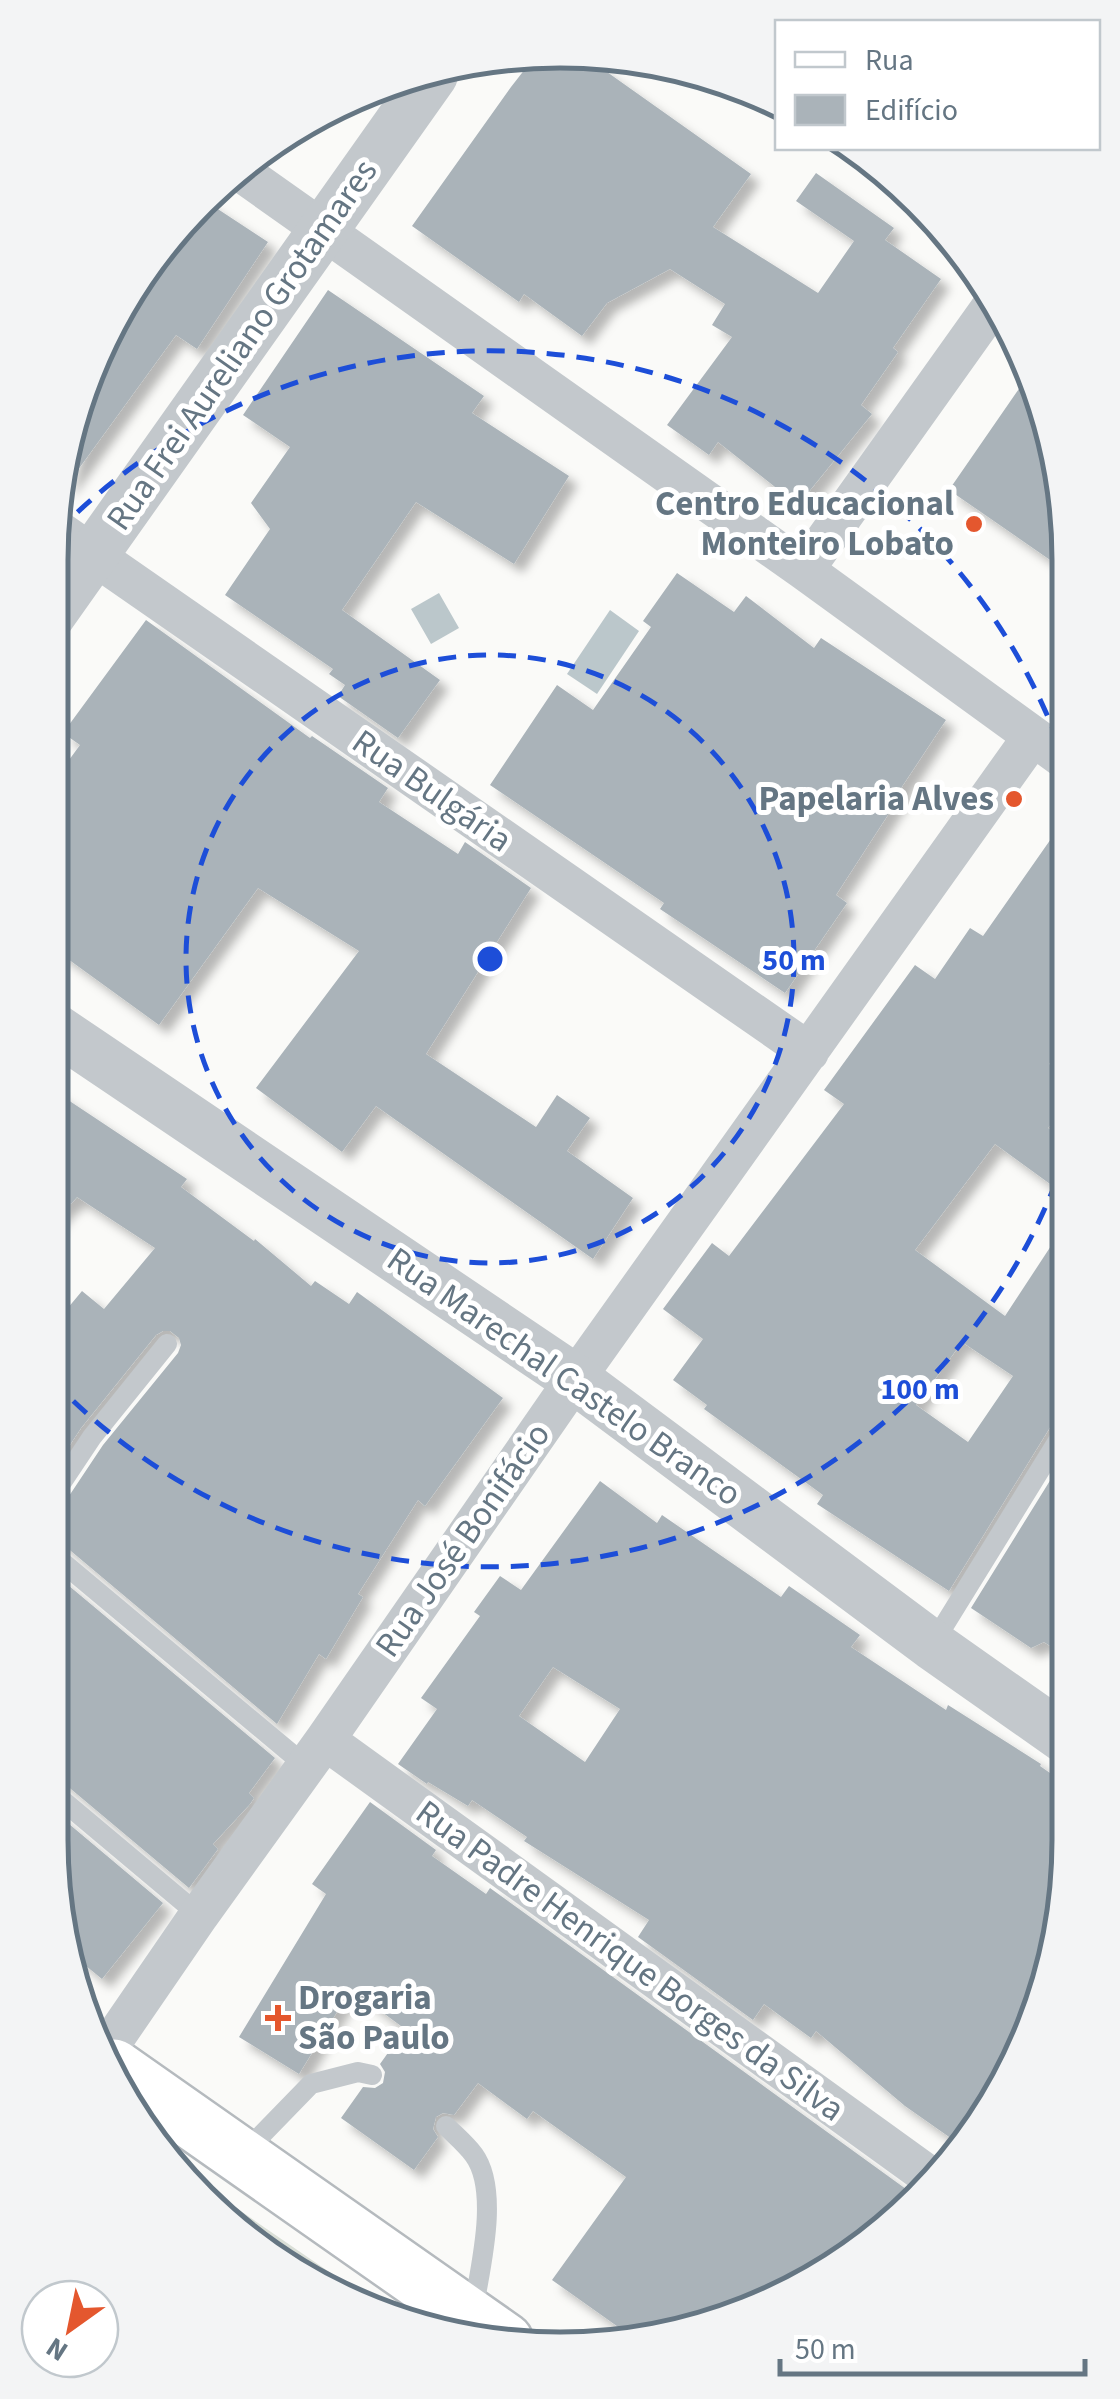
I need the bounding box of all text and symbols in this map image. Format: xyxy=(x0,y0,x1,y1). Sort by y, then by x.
legend xyxy=(775,20,1100,150)
text: Rua xyxy=(865,39,914,82)
text: Edifício xyxy=(865,89,958,132)
street label: Rua Frei Aureliano Grotamares xyxy=(94,149,390,541)
place label: Centro Educacional Monteiro Lobato xyxy=(655,479,954,569)
marker: Centro Educacional Monteiro Lobato xyxy=(963,513,985,535)
street label: Rua Bulgária xyxy=(342,717,522,865)
place label: Papelaria Alves xyxy=(758,774,994,824)
marker: Papelaria Alves xyxy=(1003,788,1025,810)
text: 50 m xyxy=(762,939,826,982)
centre of rings xyxy=(472,941,508,977)
street label: Rua Marechal Castelo Branco xyxy=(377,1235,751,1519)
text: 100 m xyxy=(880,1368,960,1411)
street label: Rua José Bonifácio xyxy=(363,1412,563,1668)
street label: Rua Padre Henrique Borges da Silva xyxy=(405,1788,855,2134)
place label: Drogaria São Paulo xyxy=(298,1973,450,2063)
marker: Drogaria São Paulo xyxy=(267,2007,289,2029)
north arrow xyxy=(20,2279,120,2379)
scale bar xyxy=(780,2314,1085,2376)
text: N xyxy=(38,2327,76,2371)
text: 50 m xyxy=(795,2328,856,2371)

